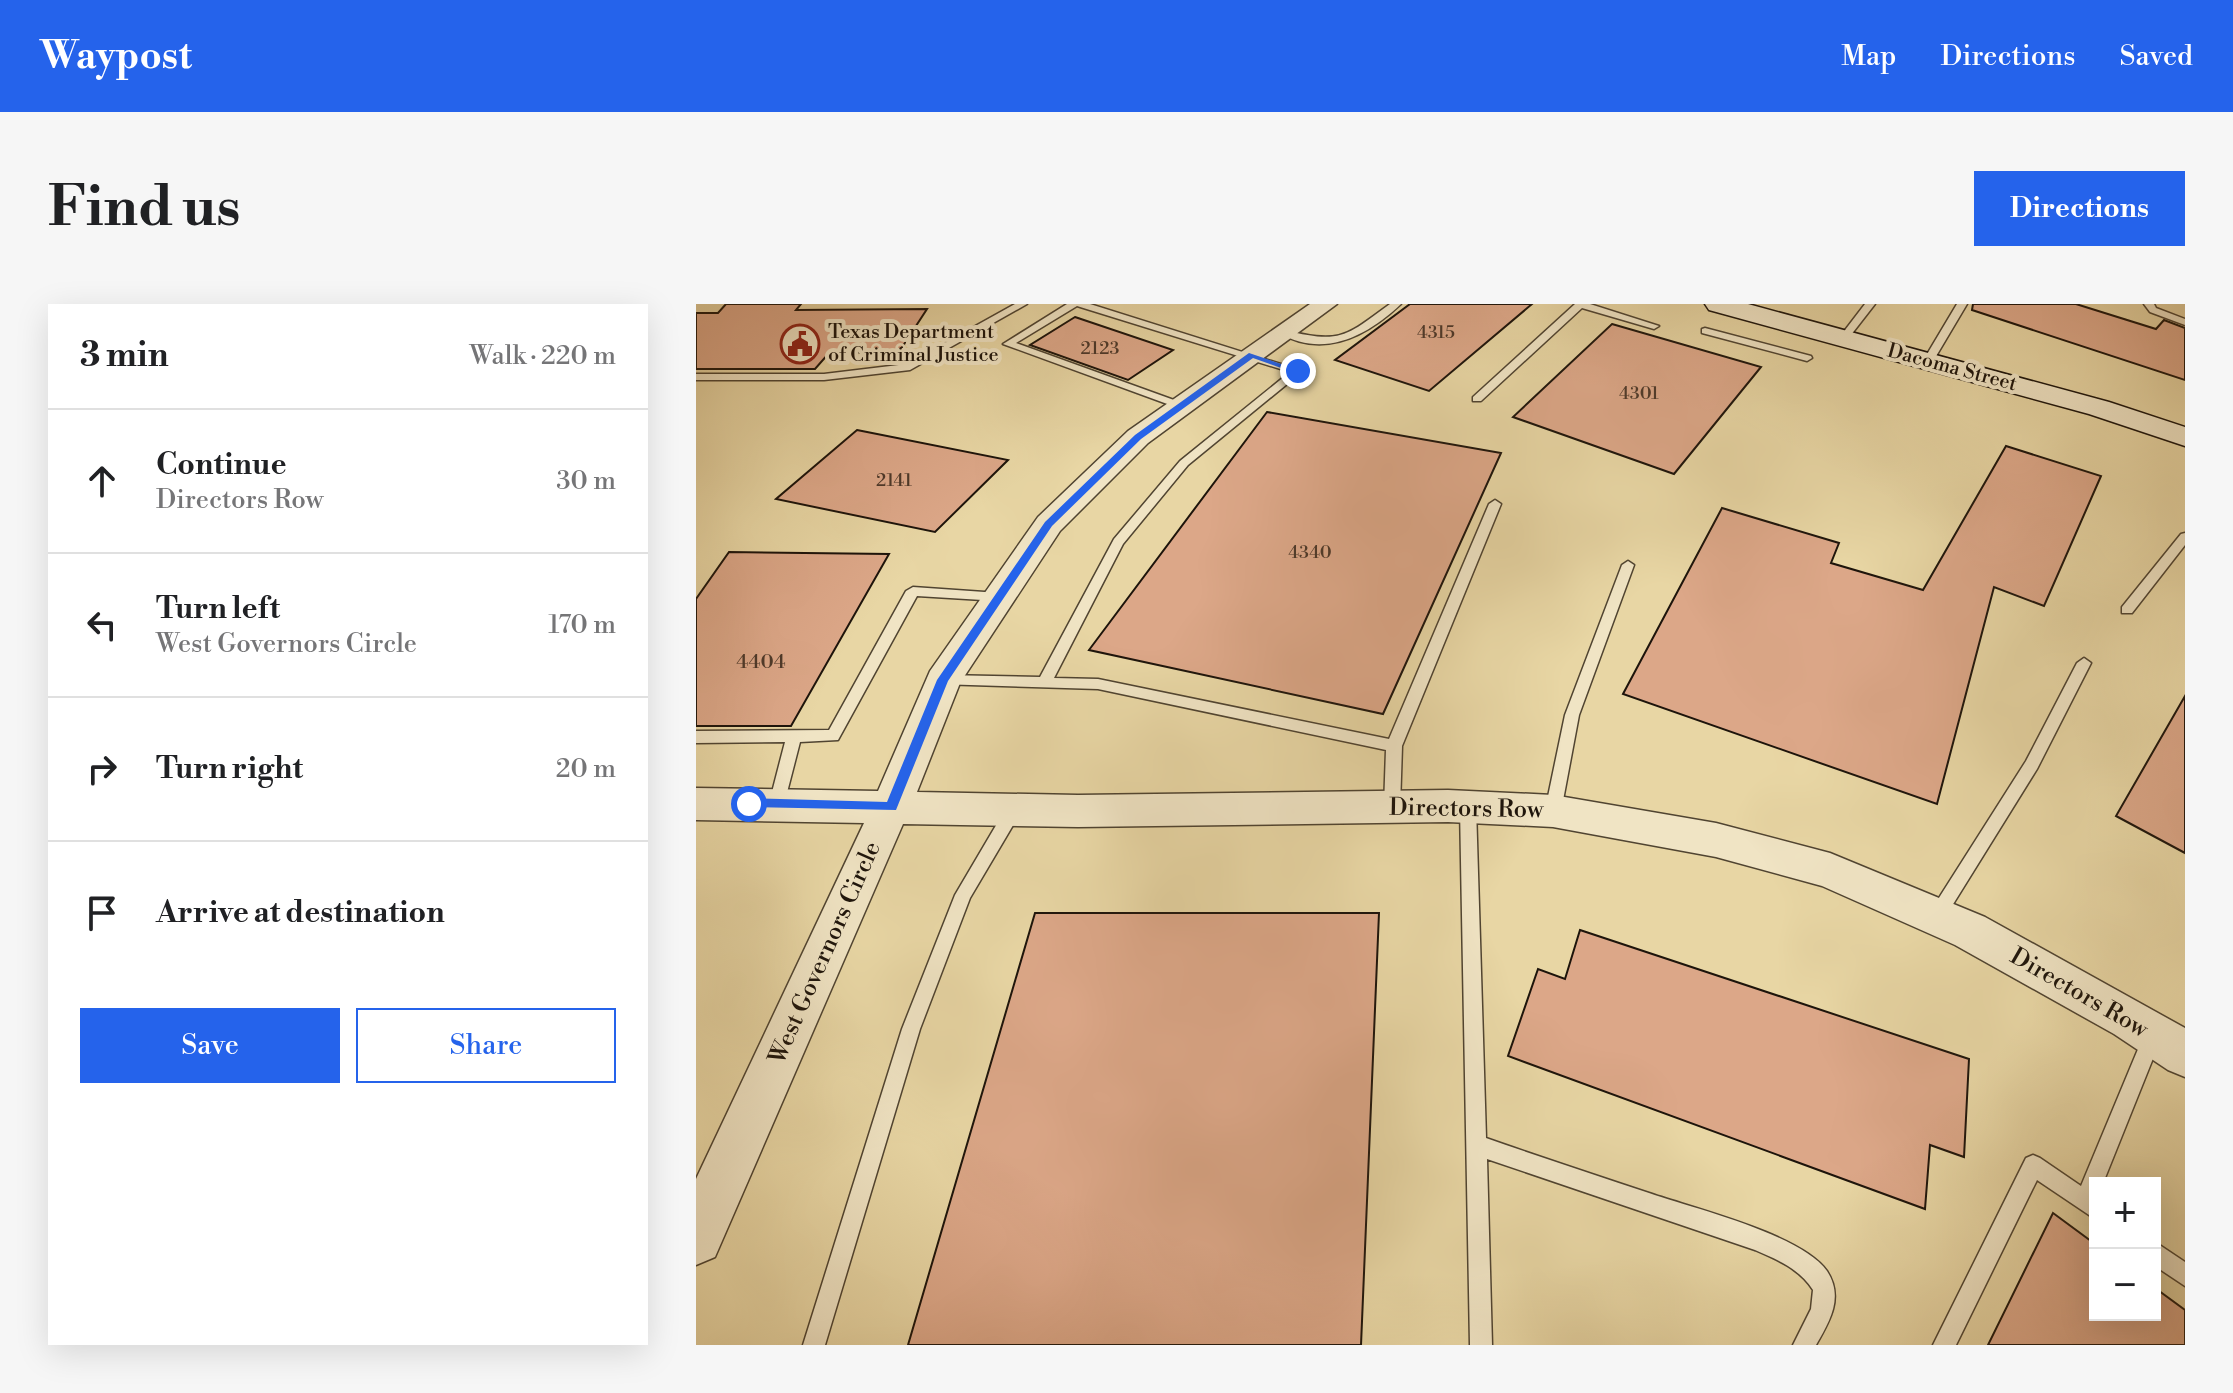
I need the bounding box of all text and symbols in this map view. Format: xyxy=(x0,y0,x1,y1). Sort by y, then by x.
text: Waypost xyxy=(40,33,192,80)
text: Map xyxy=(1841,39,1896,74)
text: Directions xyxy=(1940,39,2075,74)
text: Saved xyxy=(2119,39,2193,74)
button: Directions xyxy=(1974,171,2185,246)
text: Find us xyxy=(48,173,241,243)
place label: Texas Department of Criminal Justice xyxy=(828,320,999,368)
house number: 4315 xyxy=(1417,321,1455,344)
public building icon: Texas Department of Criminal Justice xyxy=(779,323,821,365)
text: 3 min xyxy=(80,335,169,377)
house number: 2123 xyxy=(1081,337,1119,360)
street label: Dacoma Street xyxy=(1884,339,2020,397)
text: Walk · 220 m xyxy=(470,340,616,372)
route end xyxy=(1280,353,1316,389)
house number: 4301 xyxy=(1619,382,1659,405)
text: Continue xyxy=(156,446,287,484)
icon: ahead xyxy=(80,459,124,503)
text: 30 m xyxy=(556,465,616,497)
house number: 2141 xyxy=(876,469,912,492)
text: Directors Row xyxy=(156,484,323,516)
house number: 4340 xyxy=(1288,541,1332,564)
text: Turn left xyxy=(156,590,280,628)
icon: left xyxy=(80,603,124,647)
text: 170 m xyxy=(548,609,616,641)
text: West Governors Circle xyxy=(156,628,417,660)
house number: 4404 xyxy=(736,650,786,675)
icon: right xyxy=(80,747,124,791)
text: Turn right xyxy=(156,750,303,788)
text: 20 m xyxy=(556,753,616,785)
route start xyxy=(731,786,767,822)
street label: Directors Row xyxy=(1389,793,1545,825)
street label: West Governors Circle xyxy=(762,837,888,1070)
icon: arrive xyxy=(80,891,124,935)
text: Arrive at destination xyxy=(156,894,445,932)
street label: Directors Row xyxy=(2005,941,2155,1045)
button: Save xyxy=(80,1008,340,1083)
button: Share xyxy=(356,1008,616,1083)
map controls xyxy=(2089,1177,2161,1321)
button: + xyxy=(2089,1177,2161,1249)
button: − xyxy=(2089,1249,2161,1321)

